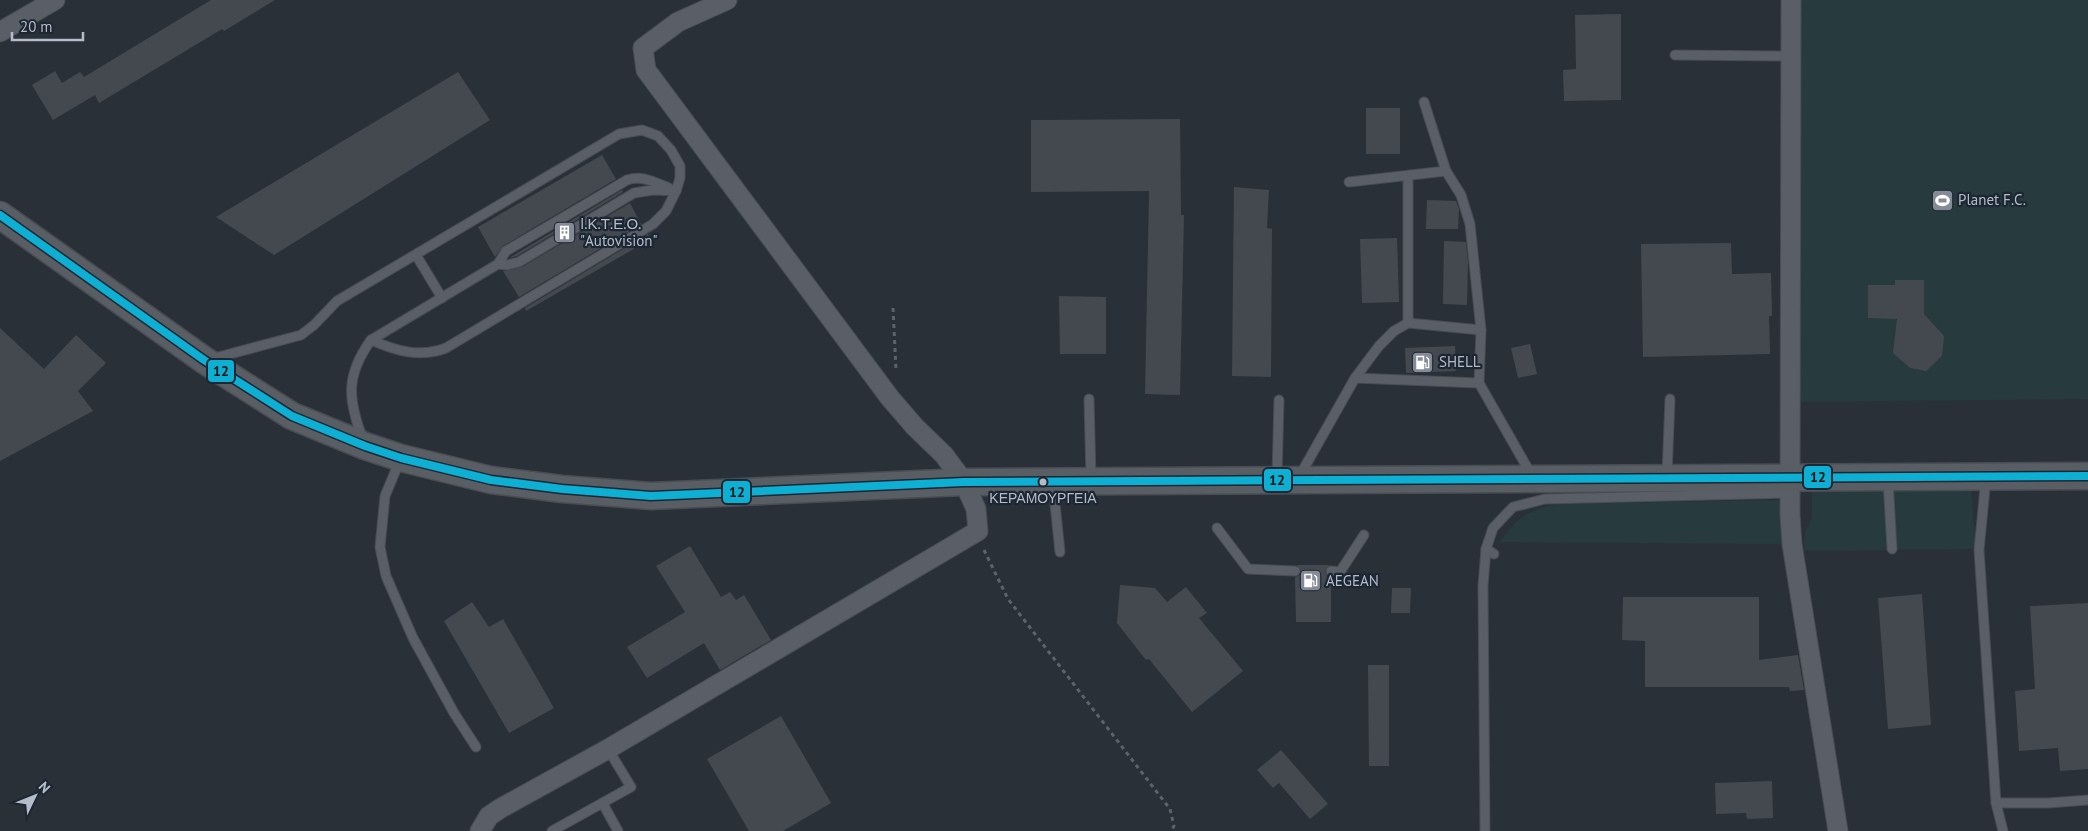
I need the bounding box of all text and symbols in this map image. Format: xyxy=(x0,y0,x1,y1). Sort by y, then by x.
scale bar xyxy=(12,10,84,42)
text: 20 m xyxy=(20,17,53,36)
sports icon: Planet F.C. xyxy=(1930,188,1954,212)
place label: Planet F.C. xyxy=(1958,190,2026,209)
place label: I.Κ.Τ.Ε.Ο. "Autovision" xyxy=(580,214,658,250)
building icon: I.Κ.Τ.Ε.Ο. "Autovision" xyxy=(552,221,576,245)
fuel station icon: SHELL xyxy=(1411,350,1435,374)
place label: SHELL xyxy=(1439,352,1481,371)
line badge: 12 xyxy=(207,359,235,383)
text: 12 xyxy=(213,362,229,380)
line badge: 12 xyxy=(1803,465,1832,489)
line badge: 12 xyxy=(1263,468,1292,492)
text: 12 xyxy=(1810,468,1826,486)
text: 12 xyxy=(1269,471,1285,489)
marker: ΚΕΡΑΜΟΥΡΓΕΙΑ xyxy=(1038,477,1048,487)
line badge: 12 xyxy=(722,480,751,504)
text: 12 xyxy=(729,483,745,501)
place label: ΚΕΡΑΜΟΥΡΓΕΙΑ xyxy=(989,489,1097,507)
fuel station icon: AEGEAN xyxy=(1298,569,1322,593)
place label: AEGEAN xyxy=(1326,571,1379,590)
north arrow xyxy=(10,771,60,821)
text: N xyxy=(35,778,54,797)

